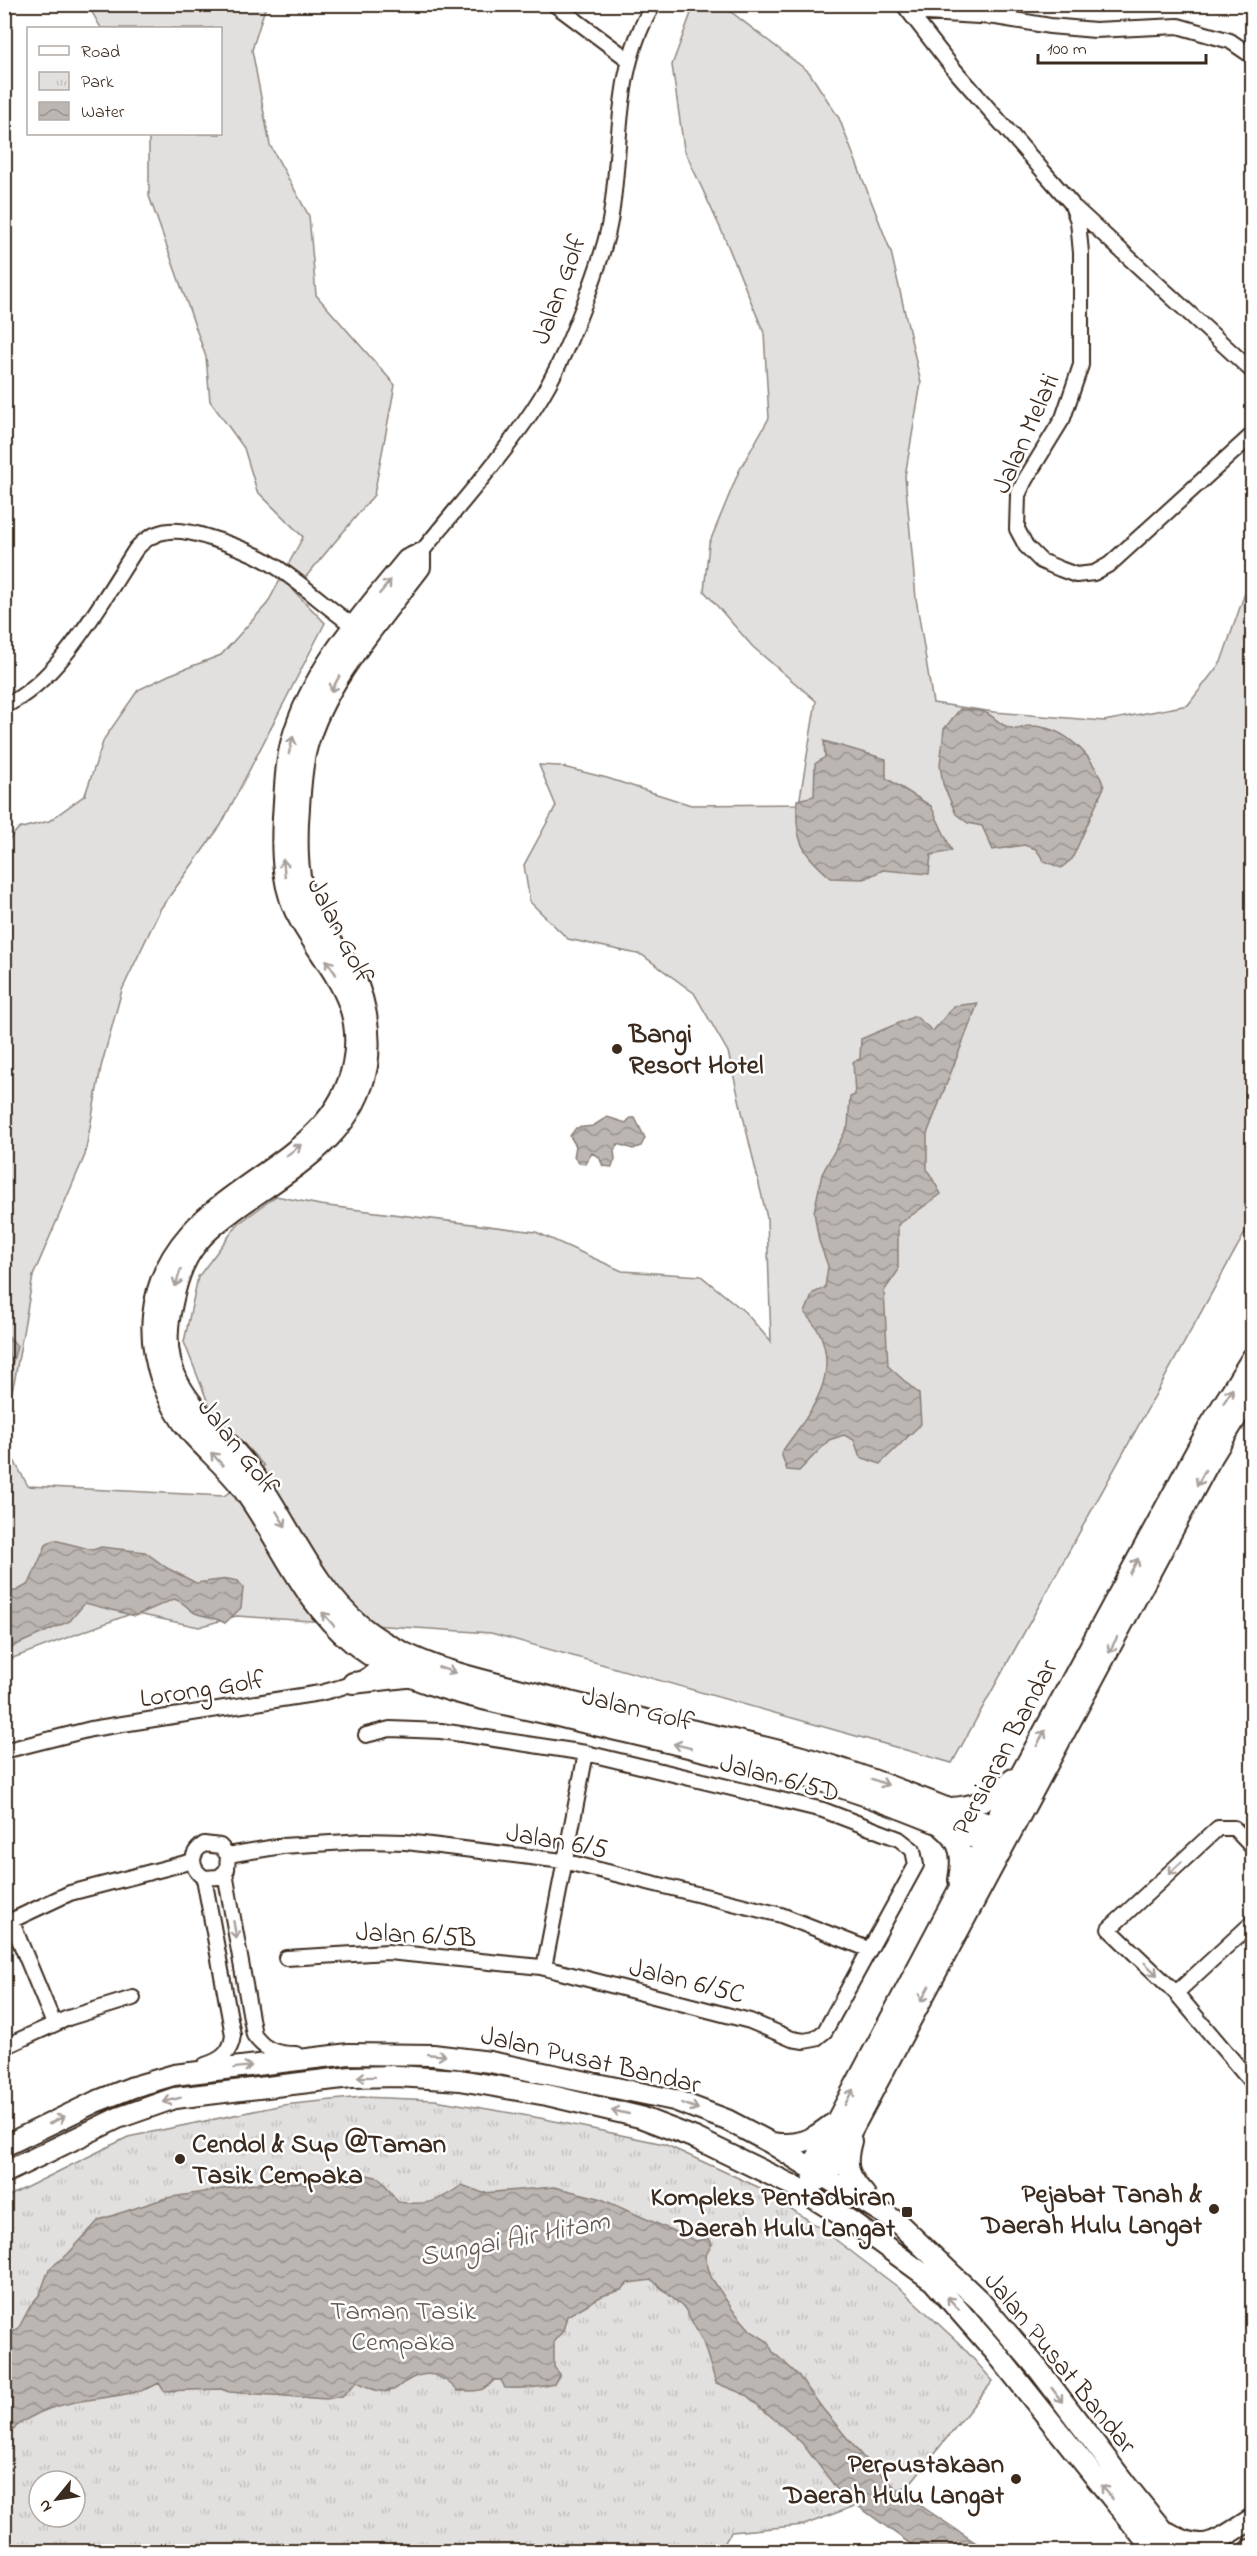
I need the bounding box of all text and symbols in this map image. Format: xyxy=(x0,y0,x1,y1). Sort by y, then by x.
legend xyxy=(27,27,222,135)
scale bar xyxy=(1038,27,1206,65)
text: 100 m xyxy=(1047,37,1087,63)
text: Road xyxy=(81,40,120,66)
text: Park xyxy=(81,70,114,96)
text: Water xyxy=(81,100,125,126)
street label: Jalan Golf xyxy=(523,229,598,350)
street label: Jalan Melati xyxy=(983,367,1071,501)
one-way arrow xyxy=(378,580,391,596)
one-way arrow xyxy=(329,675,340,693)
one-way arrow xyxy=(286,736,298,755)
one-way arrow xyxy=(278,858,289,878)
street label: Jalan Golf xyxy=(295,871,382,991)
one-way arrow xyxy=(325,959,337,976)
place label: Bangi Resort Hotel xyxy=(627,1016,763,1086)
marker: Bangi Resort Hotel xyxy=(610,1042,624,1056)
one-way arrow xyxy=(286,1143,302,1156)
one-way arrow xyxy=(172,1268,183,1287)
one-way arrow xyxy=(1223,1388,1235,1405)
street label: Jalan Golf xyxy=(187,1391,288,1505)
one-way arrow xyxy=(210,1452,224,1467)
one-way arrow xyxy=(1195,1469,1207,1486)
one-way arrow xyxy=(276,1510,288,1527)
one-way arrow xyxy=(1128,1558,1140,1575)
one-way arrow xyxy=(321,1611,334,1627)
one-way arrow xyxy=(1107,1635,1118,1653)
street label: Persiaran Bandar xyxy=(943,1652,1069,1843)
street label: Lorong Golf xyxy=(137,1661,268,1720)
one-way arrow xyxy=(437,1665,456,1676)
street label: Jalan Golf xyxy=(577,1678,698,1743)
one-way arrow xyxy=(1036,1729,1047,1747)
one-way arrow xyxy=(673,1740,692,1752)
street label: Jalan 6/5D xyxy=(715,1745,844,1814)
one-way arrow xyxy=(870,1777,888,1788)
street label: Jalan 6/5 xyxy=(503,1814,610,1871)
one-way arrow xyxy=(1168,1861,1183,1875)
street label: Jalan 6/5B xyxy=(355,1914,477,1959)
one-way arrow xyxy=(230,1920,241,1940)
street label: Jalan 6/5C xyxy=(625,1949,748,2016)
one-way arrow xyxy=(1144,1962,1159,1977)
one-way arrow xyxy=(919,1985,931,2002)
street label: Jalan Pusat Bandar xyxy=(477,2017,705,2106)
one-way arrow xyxy=(427,2050,447,2061)
one-way arrow xyxy=(233,2061,252,2072)
one-way arrow xyxy=(356,2071,376,2082)
one-way arrow xyxy=(843,2089,855,2106)
one-way arrow xyxy=(163,2095,182,2106)
one-way arrow xyxy=(680,2102,699,2113)
one-way arrow xyxy=(611,2106,630,2118)
one-way arrow xyxy=(48,2114,66,2126)
place label: Cendol & Sup @Taman Tasik Cempaka xyxy=(192,2126,446,2196)
marker: Cendol & Sup @Taman Tasik Cempaka xyxy=(173,2152,187,2166)
place label: Pejabat Tanah & Daerah Hulu Langat xyxy=(980,2176,1203,2247)
place label: Kompleks Pentadbiran Daerah Hulu Langat xyxy=(650,2179,896,2250)
water label: Sungai Air Hitam xyxy=(416,2202,614,2279)
marker: Pejabat Tanah & Daerah Hulu Langat xyxy=(1207,2202,1221,2216)
marker: Kompleks Pentadbiran Daerah Hulu Langat xyxy=(900,2205,914,2219)
street label: Jalan Pusat Bandar xyxy=(973,2264,1145,2464)
park label: Taman Tasik Cempaka xyxy=(330,2293,476,2363)
one-way arrow xyxy=(946,2296,960,2311)
one-way arrow xyxy=(1051,2386,1064,2402)
place label: Perpustakaan Daerah Hulu Langat xyxy=(782,2446,1005,2517)
north arrow xyxy=(27,2469,87,2529)
marker: Perpustakaan Daerah Hulu Langat xyxy=(1009,2472,1023,2486)
one-way arrow xyxy=(1100,2485,1114,2500)
text: N xyxy=(33,2495,59,2516)

